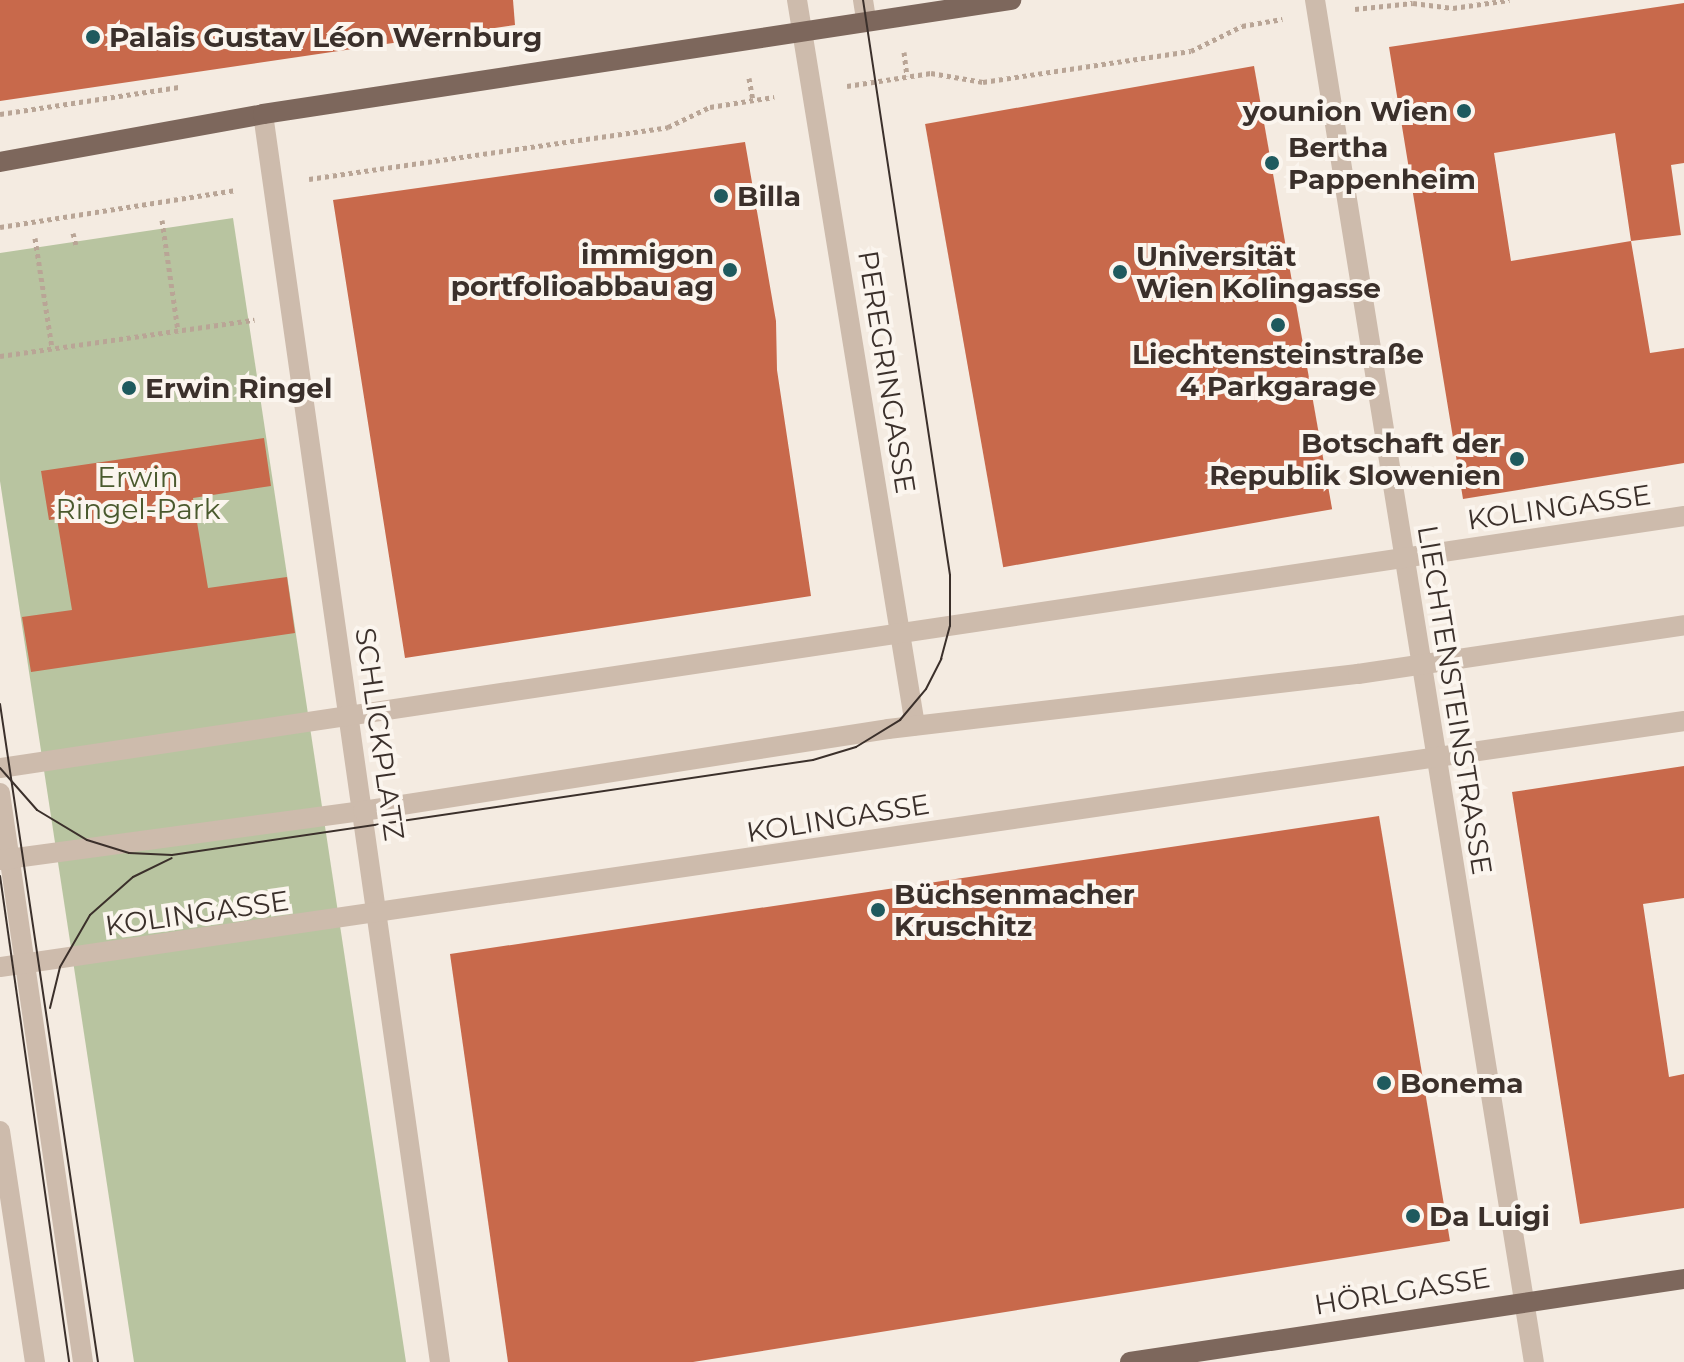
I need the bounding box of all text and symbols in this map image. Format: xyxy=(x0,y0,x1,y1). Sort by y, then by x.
place label: Palais Gustav Léon Wernburg xyxy=(109,20,542,54)
marker: Palais Gustav Léon Wernburg xyxy=(84,28,102,46)
place label: younion Wien xyxy=(1243,94,1448,128)
marker: younion Wien xyxy=(1455,102,1473,120)
place label: Bertha Pappenheim xyxy=(1288,130,1476,196)
marker: Bertha Pappenheim xyxy=(1263,154,1281,172)
place label: Billa xyxy=(737,179,801,213)
marker: Billa xyxy=(712,187,730,205)
place label: immigon portfolioabbau ag xyxy=(451,237,714,303)
place label: Universität Wien Kolingasse xyxy=(1136,239,1381,305)
street label: PEREGRINGASSE xyxy=(851,248,923,496)
marker: immigon portfolioabbau ag xyxy=(721,261,739,279)
marker: Universität Wien Kolingasse xyxy=(1111,263,1129,281)
marker: Liechtensteinstraße 4 Parkgarage xyxy=(1269,316,1287,334)
place label: Liechtensteinstraße 4 Parkgarage xyxy=(1132,337,1424,403)
place label: Erwin Ringel xyxy=(145,371,332,405)
marker: Erwin Ringel xyxy=(120,379,138,397)
place label: Botschaft der Republik Slowenien xyxy=(1209,426,1501,492)
marker: Botschaft der Republik Slowenien xyxy=(1508,450,1526,468)
park label: Erwin Ringel-Park xyxy=(56,460,220,526)
street label: KOLINGASSE xyxy=(1465,477,1653,537)
street label: LIECHTENSTEINSTRASSE xyxy=(1411,523,1499,877)
street label: SCHLICKPLATZ xyxy=(348,626,412,842)
street label: KOLINGASSE xyxy=(744,787,932,849)
place label: Büchsenmacher Kruschitz xyxy=(894,877,1135,943)
street label: KOLINGASSE xyxy=(103,883,291,943)
marker: Büchsenmacher Kruschitz xyxy=(869,901,887,919)
place label: Bonema xyxy=(1400,1066,1524,1100)
marker: Bonema xyxy=(1375,1074,1393,1092)
place label: Da Luigi xyxy=(1429,1199,1550,1233)
marker: Da Luigi xyxy=(1404,1207,1422,1225)
street label: HÖRLGASSE xyxy=(1312,1261,1492,1321)

